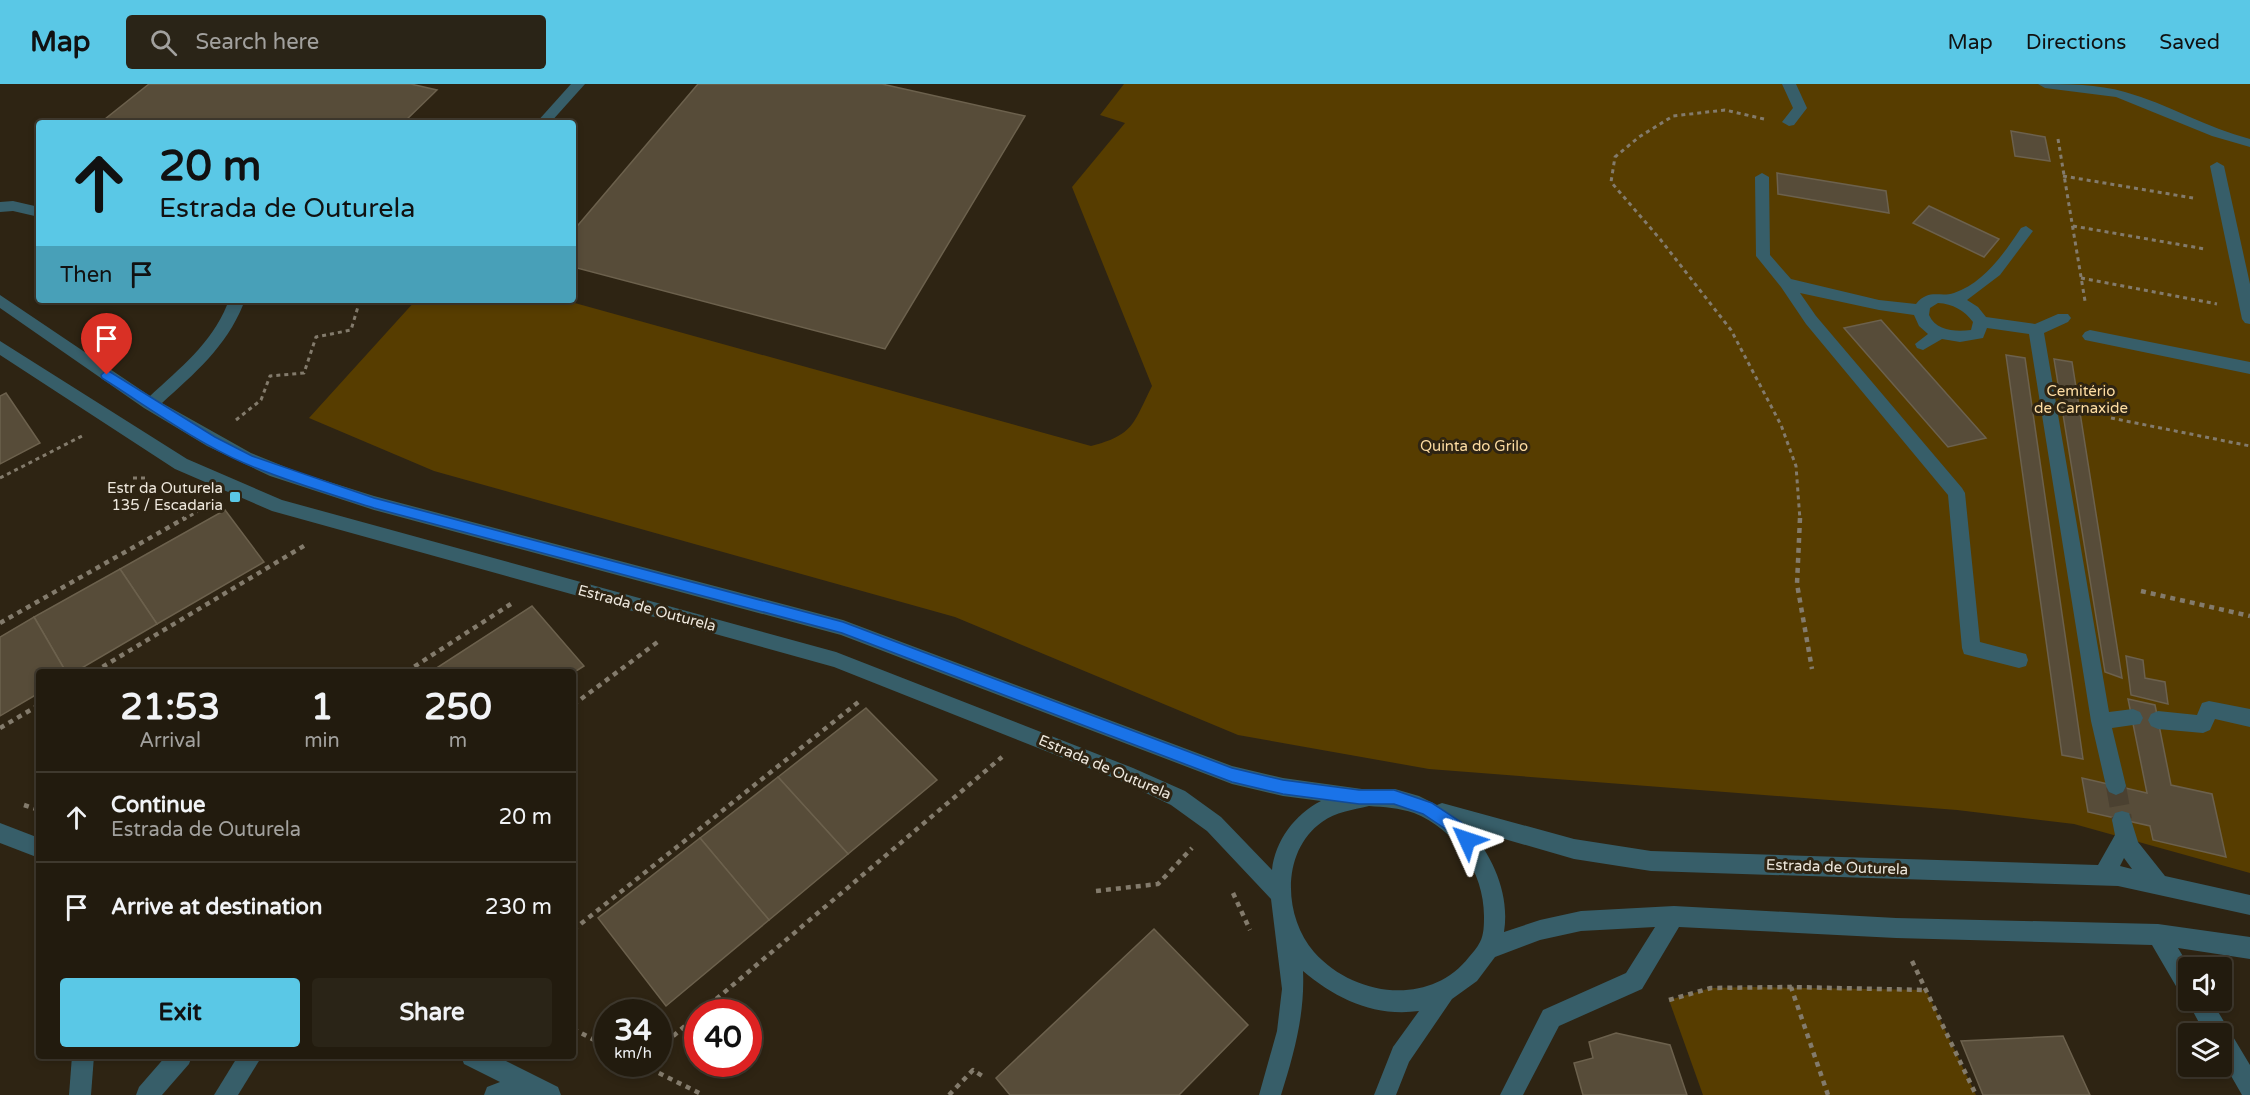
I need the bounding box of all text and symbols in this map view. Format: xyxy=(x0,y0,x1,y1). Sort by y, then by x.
search box xyxy=(126,15,546,69)
text: Map xyxy=(30,25,90,59)
icon: search xyxy=(147,26,180,59)
text: Search here xyxy=(195,29,319,55)
text: Map xyxy=(1947,30,1993,55)
text: Directions xyxy=(2026,30,2126,55)
text: Saved xyxy=(2159,30,2220,55)
text: 20 m xyxy=(159,141,261,192)
icon: ahead xyxy=(60,144,138,222)
text: Estrada de Outurela xyxy=(159,192,415,225)
icon: arrive xyxy=(125,258,158,291)
text: Then xyxy=(60,262,113,288)
pin xyxy=(81,313,132,375)
icon: arrive xyxy=(90,322,123,355)
park label: Cemitério de Carnaxide xyxy=(2034,382,2128,417)
park label: Quinta do Grilo xyxy=(1420,437,1528,455)
place label: Estr da Outurela 135 / Escadaria xyxy=(107,479,223,514)
marker: Estr da Outurela 135 / Escadaria xyxy=(228,490,242,504)
street label: Estrada de Outurela xyxy=(576,581,718,635)
text: 21:53 xyxy=(120,686,220,729)
text: 1 xyxy=(311,686,333,729)
text: 250 xyxy=(424,686,492,729)
text: Arrival xyxy=(139,729,201,753)
text: min xyxy=(304,729,340,753)
text: m xyxy=(449,729,467,753)
street label: Estrada de Outurela xyxy=(1036,731,1174,803)
text: Continue xyxy=(111,792,206,818)
icon: ahead xyxy=(60,801,93,834)
text: 20 m xyxy=(498,804,552,830)
position arrow xyxy=(1435,808,1499,872)
text: Estrada de Outurela xyxy=(111,818,301,842)
street label: Estrada de Outurela xyxy=(1766,856,1908,878)
icon: arrive xyxy=(60,891,93,924)
text: Arrive at destination xyxy=(111,894,322,920)
text: 230 m xyxy=(485,894,552,920)
map controls xyxy=(2178,957,2232,1077)
button: sound xyxy=(2178,957,2232,1011)
button: Exit xyxy=(60,978,300,1047)
button: Share xyxy=(312,978,552,1047)
speed limit sign: 40 xyxy=(684,999,762,1077)
text: 34 xyxy=(614,1012,652,1049)
button: layers xyxy=(2178,1023,2232,1077)
text: km/h xyxy=(614,1044,652,1062)

